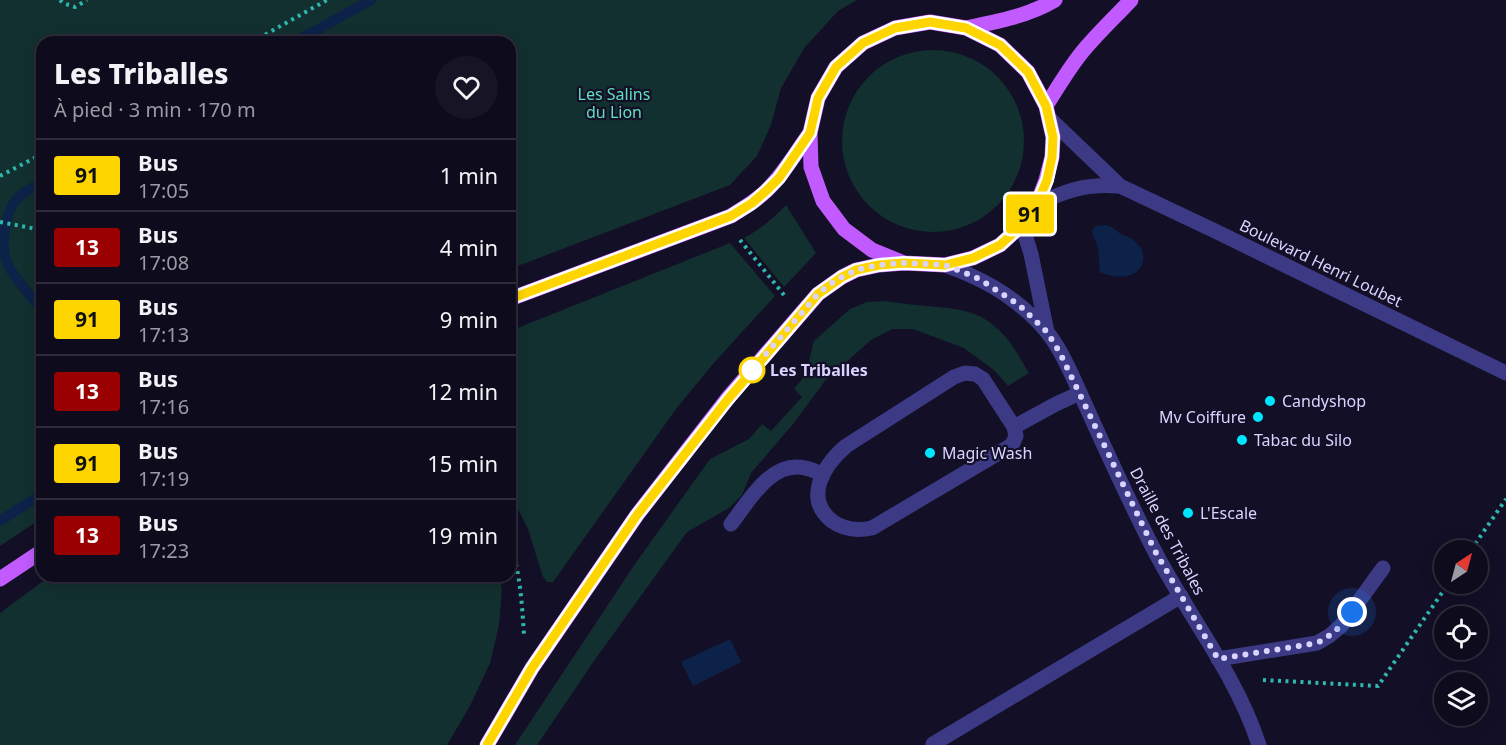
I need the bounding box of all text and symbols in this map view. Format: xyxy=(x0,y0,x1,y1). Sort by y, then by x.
text: Les Triballes xyxy=(54,54,228,92)
button: heart xyxy=(435,56,498,119)
park label: Les Salins du Lion xyxy=(578,83,650,123)
text: À pied · 3 min · 170 m xyxy=(54,96,256,123)
text: Bus xyxy=(138,147,178,177)
text: 1 min xyxy=(440,160,498,190)
text: 91 xyxy=(75,161,99,189)
text: 17:05 xyxy=(138,177,189,204)
line badge: 91 xyxy=(1003,194,1057,234)
text: 91 xyxy=(1018,200,1042,228)
street label: Boulevard Henri Loubet xyxy=(1236,214,1406,312)
text: Bus xyxy=(138,219,178,249)
text: 4 min xyxy=(440,232,498,262)
text: 13 xyxy=(75,233,99,261)
text: 17:08 xyxy=(138,249,189,276)
text: Bus xyxy=(138,291,178,321)
text: 9 min xyxy=(440,304,498,334)
text: 91 xyxy=(75,305,99,333)
text: 17:13 xyxy=(138,321,189,348)
marker: Les Triballes xyxy=(739,357,765,383)
place label: Les Triballes xyxy=(770,359,868,381)
text: Bus xyxy=(138,363,178,393)
text: 12 min xyxy=(427,376,498,406)
text: 13 xyxy=(75,377,99,405)
place label: Candyshop xyxy=(1282,390,1366,412)
text: 17:16 xyxy=(138,393,189,420)
marker: Candyshop xyxy=(1263,394,1277,408)
place label: Mv Coiffure xyxy=(1159,406,1246,428)
marker: Mv Coiffure xyxy=(1251,410,1265,424)
place label: Tabac du Silo xyxy=(1254,429,1352,451)
marker: Tabac du Silo xyxy=(1235,433,1249,447)
text: Bus xyxy=(138,435,178,465)
place label: Magic Wash xyxy=(942,442,1032,464)
marker: Magic Wash xyxy=(923,446,937,460)
text: 15 min xyxy=(427,448,498,478)
text: 91 xyxy=(75,449,99,477)
street label: Draille des Tribales xyxy=(1125,463,1211,599)
text: 17:19 xyxy=(138,465,189,492)
place label: L'Escale xyxy=(1200,502,1257,524)
marker: L'Escale xyxy=(1181,506,1195,520)
text: Bus xyxy=(138,507,178,537)
text: 19 min xyxy=(427,520,498,550)
text: 13 xyxy=(75,521,99,549)
text: 17:23 xyxy=(138,537,189,564)
north arrow xyxy=(1434,540,1488,594)
map controls xyxy=(1434,540,1488,726)
your location xyxy=(1337,597,1367,627)
button: locate xyxy=(1434,606,1488,660)
button: layers xyxy=(1434,672,1488,726)

